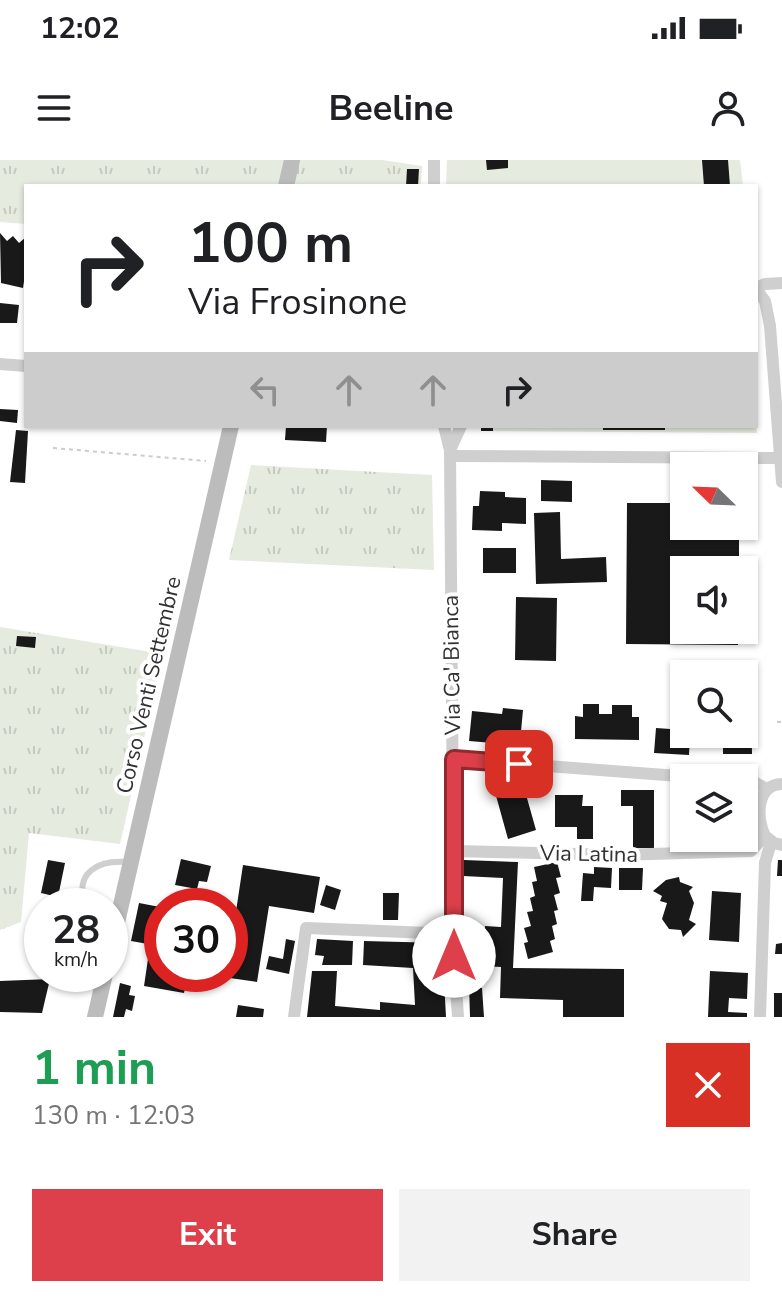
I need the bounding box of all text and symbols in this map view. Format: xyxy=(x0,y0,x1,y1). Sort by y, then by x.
text: 12:02 xyxy=(40,8,119,49)
text: Beeline xyxy=(328,84,454,133)
icon: menu xyxy=(32,86,76,130)
icon: person xyxy=(706,86,750,130)
text: 100 m xyxy=(188,205,353,282)
icon: right xyxy=(56,216,160,320)
text: Via Frosinone xyxy=(188,278,407,327)
icon: left xyxy=(243,368,287,412)
icon: ahead xyxy=(327,368,371,412)
icon: ahead xyxy=(411,368,455,412)
icon: right xyxy=(495,368,539,412)
north arrow xyxy=(670,452,758,540)
map controls xyxy=(670,452,758,852)
button: sound xyxy=(670,556,758,644)
street label: Corso Venti Settembre xyxy=(109,573,189,797)
street label: Via Ca' Bianca xyxy=(436,595,468,736)
button: search xyxy=(670,660,758,748)
pin xyxy=(485,730,553,798)
icon: arrive xyxy=(497,742,541,786)
button: layers xyxy=(670,764,758,852)
street label: Via Latina xyxy=(539,838,638,870)
speed limit sign: 30 xyxy=(144,888,248,992)
text: 28 xyxy=(52,903,100,957)
position arrow xyxy=(412,914,496,998)
text: km/h xyxy=(54,946,98,973)
text: 1 min xyxy=(32,1035,156,1101)
button: close xyxy=(666,1043,750,1127)
text: 130 m · 12:03 xyxy=(32,1098,195,1133)
button: Exit xyxy=(32,1189,383,1281)
button: Share xyxy=(399,1189,750,1281)

